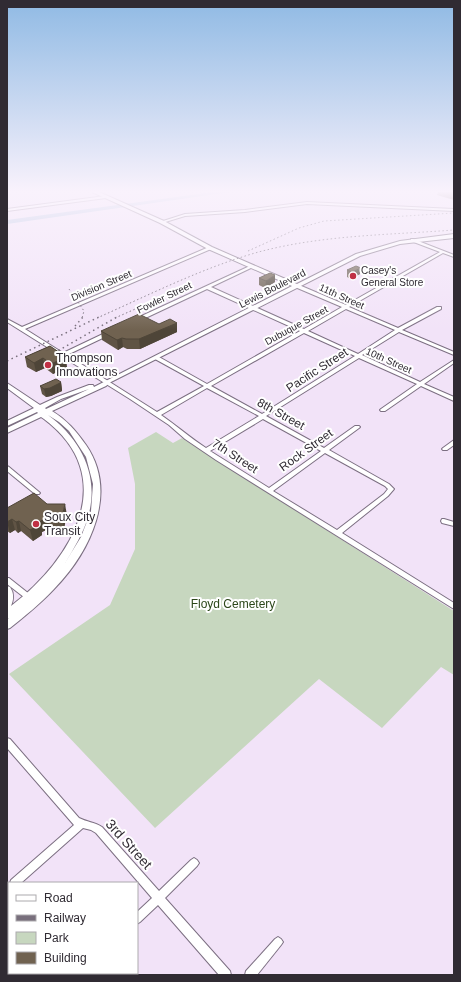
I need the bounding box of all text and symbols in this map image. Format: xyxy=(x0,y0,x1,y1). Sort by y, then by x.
place label: Casey's General Store xyxy=(361,265,424,288)
street label: Lewis Boulevard xyxy=(237,267,307,310)
street label: Division Street xyxy=(69,268,133,303)
marker: Casey's General Store xyxy=(348,271,358,281)
street label: Fowler Street xyxy=(135,279,194,315)
street label: 11th Street xyxy=(318,282,366,311)
street label: Dubuque Street xyxy=(263,304,330,347)
street label: Pacific Street xyxy=(284,345,351,395)
street label: 10th Street xyxy=(364,345,414,376)
place label: Thompson Innovations xyxy=(56,351,117,379)
marker: Thompson Innovations xyxy=(43,360,53,370)
street label: 8th Street xyxy=(255,395,308,433)
street label: Rock Street xyxy=(277,426,336,474)
street label: 7th Street xyxy=(209,436,261,476)
place label: Soux City Transit xyxy=(44,510,95,538)
marker: Soux City Transit xyxy=(31,519,41,529)
park label: Floyd Cemetery xyxy=(191,597,275,611)
street label: 3rd Street xyxy=(102,816,156,872)
legend xyxy=(8,882,138,974)
text: Road xyxy=(44,891,73,905)
text: Railway xyxy=(44,911,86,925)
text: Park xyxy=(44,931,70,945)
text: Building xyxy=(44,951,87,965)

